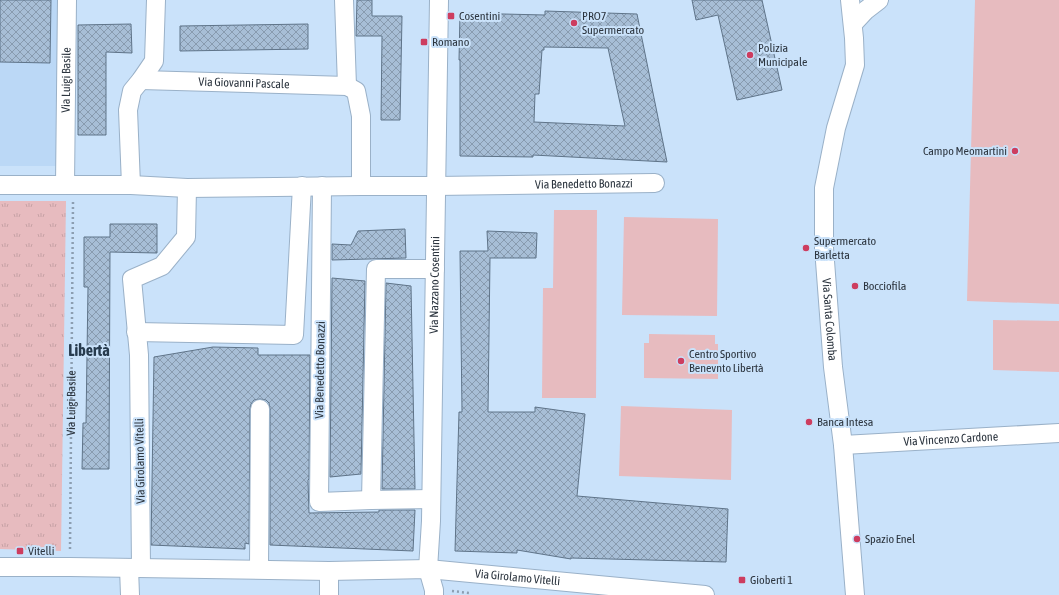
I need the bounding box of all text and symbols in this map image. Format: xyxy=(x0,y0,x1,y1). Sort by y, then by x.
place label: Cosentini xyxy=(459,9,500,23)
place label: PRO7 Supermercato xyxy=(582,9,644,37)
marker: Cosentini xyxy=(446,11,456,21)
marker: PRO7 Supermercato xyxy=(569,18,579,28)
place label: Romano xyxy=(432,35,470,49)
marker: Romano xyxy=(419,37,429,47)
place label: Polizia Municipale xyxy=(758,41,807,69)
street label: Via Luigi Basile xyxy=(59,47,73,113)
marker: Polizia Municipale xyxy=(745,50,755,60)
street label: Via Giovanni Pascale xyxy=(198,75,290,91)
place label: Campo Meomartini xyxy=(923,144,1007,158)
marker: Campo Meomartini xyxy=(1010,146,1020,156)
street label: Via Benedetto Bonazzi xyxy=(535,176,633,192)
place label: Supermercato Barletta xyxy=(814,234,876,262)
street label: Via Nazzano Cosentini xyxy=(427,236,442,334)
marker: Supermercato Barletta xyxy=(801,243,811,253)
street label: Via Santa Colomba xyxy=(819,278,840,361)
place label: Bocciofila xyxy=(863,279,906,293)
marker: Bocciofila xyxy=(850,281,860,291)
street label: Via Benedetto Bonazzi xyxy=(312,321,328,419)
district label: Libertà xyxy=(68,341,110,359)
place label: Centro Sportivo Benevnto Libertà xyxy=(689,347,764,375)
marker: Centro Sportivo Benevnto Libertà xyxy=(676,356,686,366)
street label: Via Luigi Basile xyxy=(64,370,79,436)
place label: Banca Intesa xyxy=(817,415,873,429)
marker: Banca Intesa xyxy=(804,417,814,427)
street label: Via Girolamo Vitelli xyxy=(132,418,148,504)
street label: Via Vincenzo Cardone xyxy=(903,429,999,449)
place label: Spazio Enel xyxy=(865,532,916,546)
marker: Spazio Enel xyxy=(852,534,862,544)
place label: Vitelli xyxy=(28,544,55,558)
marker: Vitelli xyxy=(15,546,25,556)
street label: Via Girolamo Vitelli xyxy=(474,566,561,588)
place label: Gioberti 1 xyxy=(750,573,793,587)
marker: Gioberti 1 xyxy=(737,575,747,585)

